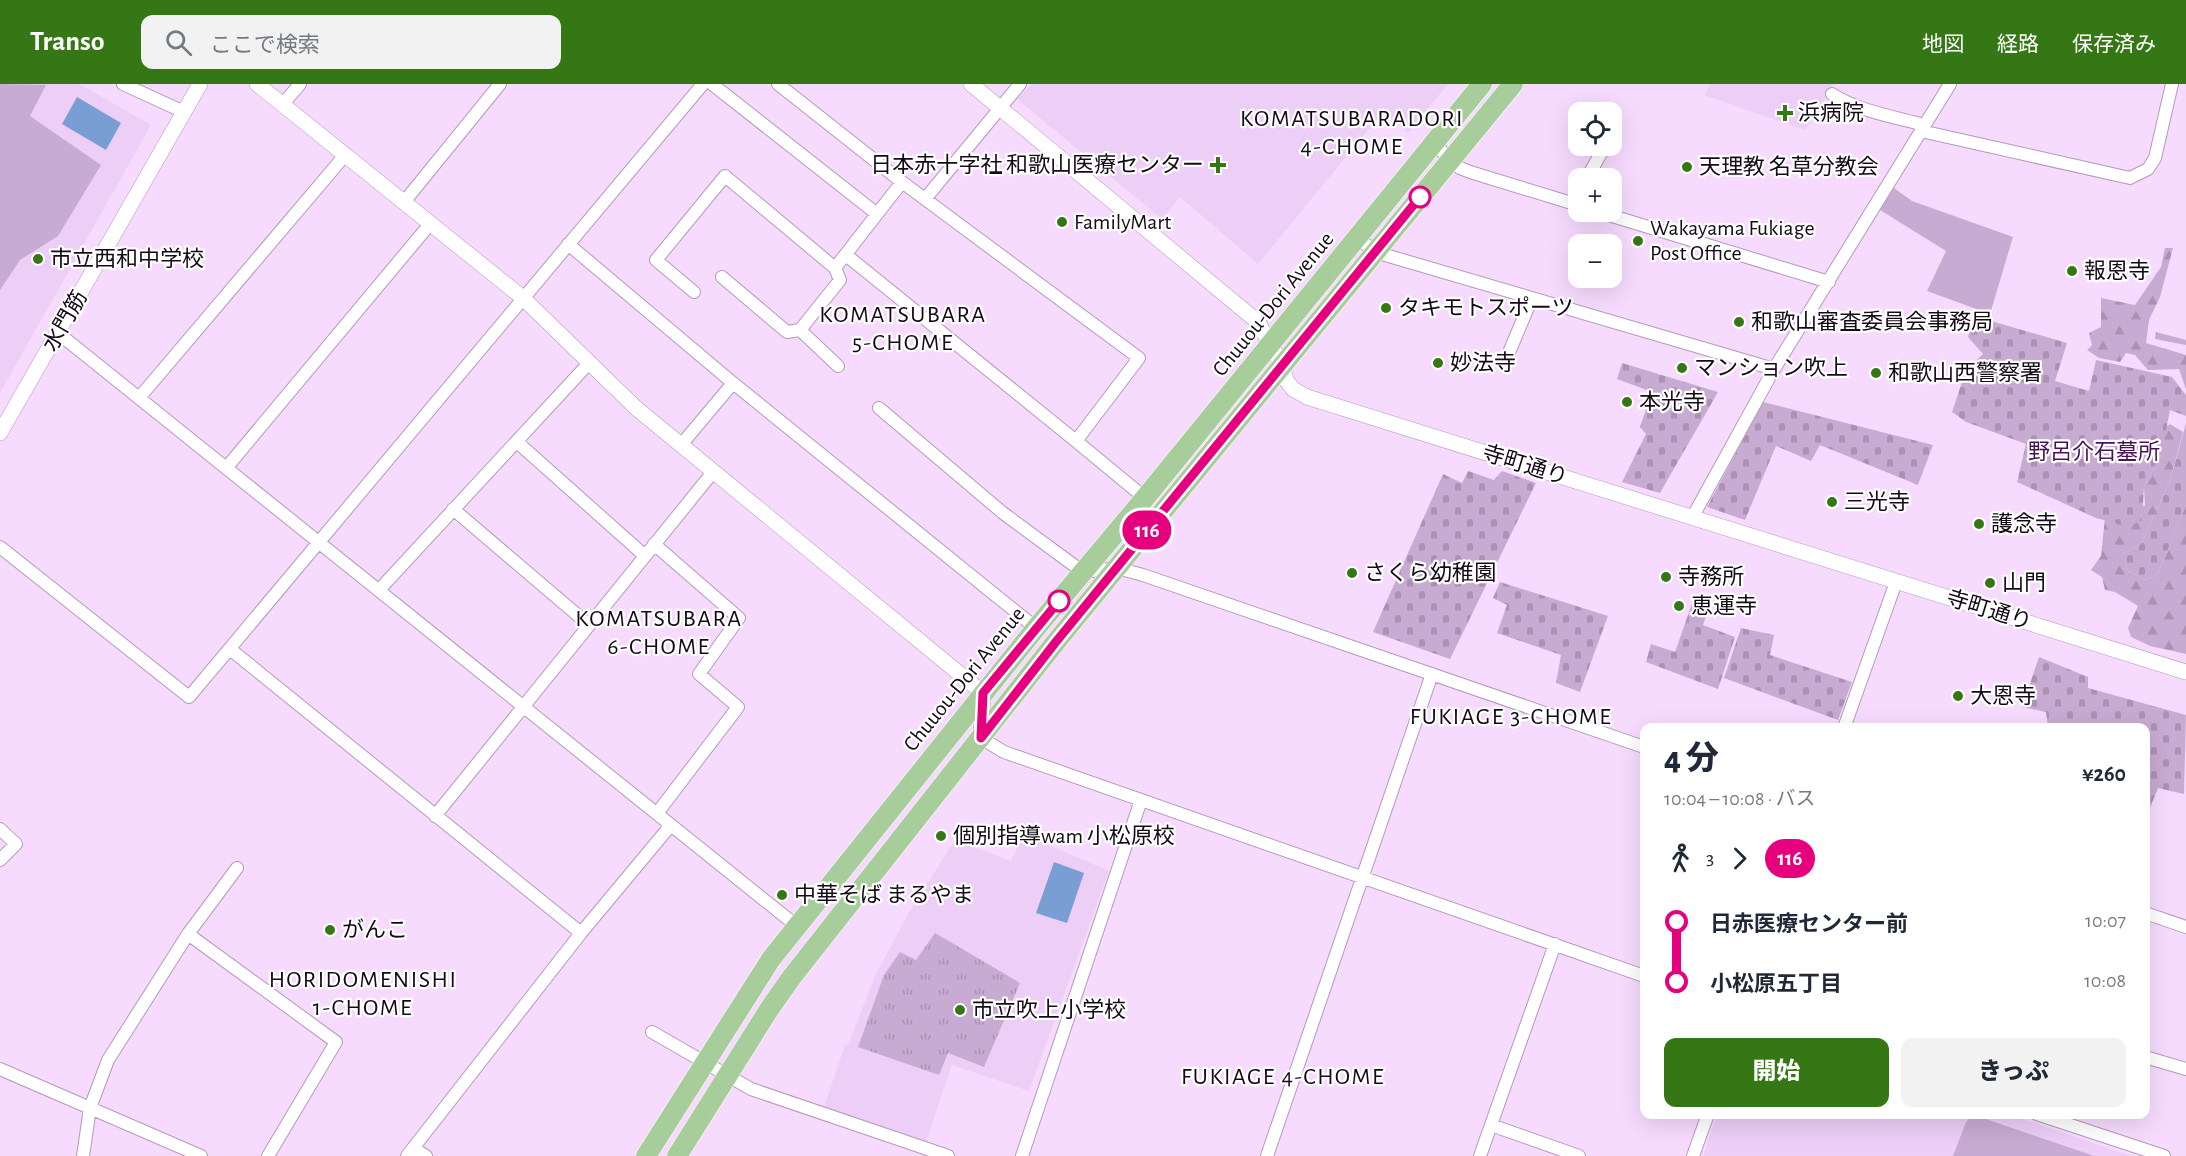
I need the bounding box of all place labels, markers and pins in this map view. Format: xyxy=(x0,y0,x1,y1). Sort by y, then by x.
place label: 浜病院 xyxy=(1798,101,1864,124)
marker: 浜病院 xyxy=(1776,104,1794,122)
place label: 日本赤十字社 和歌山医療センター xyxy=(870,153,1204,176)
place label: 天理教 名草分教会 xyxy=(1699,155,1879,178)
marker: 日本赤十字社 和歌山医療センター xyxy=(1209,156,1227,174)
marker: 天理教 名草分教会 xyxy=(1680,160,1694,174)
unlabelled marker xyxy=(1409,186,1431,208)
place label: FamilyMart xyxy=(1074,211,1171,233)
marker: FamilyMart xyxy=(1055,215,1069,229)
place label: Wakayama Fukiage Post Office xyxy=(1650,217,1815,264)
marker: Wakayama Fukiage Post Office xyxy=(1631,234,1645,248)
place label: 市立西和中学校 xyxy=(50,247,204,270)
marker: 市立西和中学校 xyxy=(31,252,45,266)
place label: 報恩寺 xyxy=(2084,259,2150,282)
marker: 報恩寺 xyxy=(2065,264,2079,278)
place label: タキモトスポーツ xyxy=(1398,296,1574,319)
marker: タキモトスポーツ xyxy=(1379,301,1393,315)
place label: 和歌山審査委員会事務局 xyxy=(1751,310,1993,333)
marker: 和歌山審査委員会事務局 xyxy=(1732,315,1746,329)
place label: 妙法寺 xyxy=(1450,351,1516,374)
marker: 妙法寺 xyxy=(1431,356,1445,370)
place label: マンション吹上 xyxy=(1694,356,1848,379)
marker: マンション吹上 xyxy=(1675,361,1689,375)
place label: 和歌山西警察署 xyxy=(1888,361,2042,384)
marker: 和歌山西警察署 xyxy=(1869,366,1883,380)
place label: 本光寺 xyxy=(1639,390,1705,413)
marker: 本光寺 xyxy=(1620,395,1634,409)
place label: 三光寺 xyxy=(1844,490,1910,513)
marker: 三光寺 xyxy=(1825,495,1839,509)
place label: 護念寺 xyxy=(1991,512,2057,535)
marker: 護念寺 xyxy=(1972,517,1986,531)
place label: さくら幼稚園 xyxy=(1364,561,1496,584)
place label: 寺務所 xyxy=(1678,565,1744,588)
marker: さくら幼稚園 xyxy=(1345,566,1359,580)
marker: 寺務所 xyxy=(1659,570,1673,584)
place label: 山門 xyxy=(2002,571,2046,594)
marker: 山門 xyxy=(1983,576,1997,590)
unlabelled marker xyxy=(1048,590,1070,612)
place label: 恵運寺 xyxy=(1691,594,1757,617)
marker: 恵運寺 xyxy=(1672,599,1686,613)
place label: 大恩寺 xyxy=(1970,684,2036,707)
marker: 大恩寺 xyxy=(1951,689,1965,703)
place label: 個別指導wam 小松原校 xyxy=(953,824,1175,847)
marker: 個別指導wam 小松原校 xyxy=(934,829,948,843)
place label: 中華そば まるやま xyxy=(794,883,974,906)
marker: 中華そば まるやま xyxy=(775,888,789,902)
place label: がんこ xyxy=(342,918,408,941)
marker: がんこ xyxy=(323,923,337,937)
place label: 市立吹上小学校 xyxy=(972,998,1126,1021)
marker: 市立吹上小学校 xyxy=(953,1003,967,1017)

